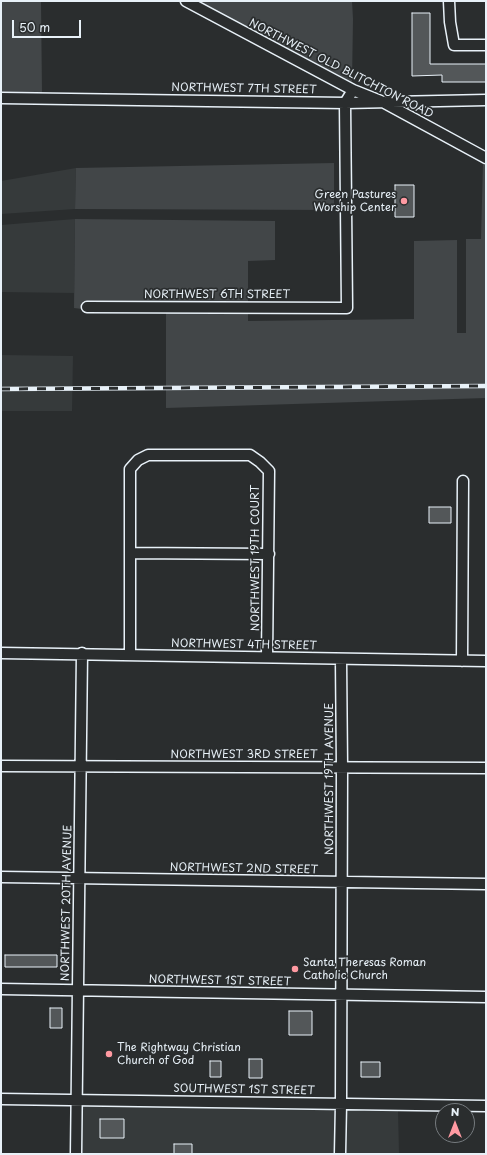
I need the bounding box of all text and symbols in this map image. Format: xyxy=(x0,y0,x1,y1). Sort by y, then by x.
scale bar xyxy=(14,12,83,38)
street label: NORTHWEST OLD BLITCHTON ROAD xyxy=(247,17,435,121)
text: 50 m xyxy=(19,18,50,36)
street label: NORTHWEST 7TH STREET xyxy=(171,81,317,97)
place label: Green Pastures Worship Center xyxy=(314,188,396,214)
marker: Green Pastures Worship Center xyxy=(399,196,409,206)
street label: NORTHWEST 6TH STREET xyxy=(144,288,290,302)
street label: NORTHWEST 19TH COURT xyxy=(249,485,263,631)
street label: NORTHWEST 4TH STREET xyxy=(171,637,317,653)
street label: NORTHWEST 19TH AVENUE xyxy=(323,703,337,855)
street label: NORTHWEST 3RD STREET xyxy=(171,748,317,762)
street label: NORTHWEST 20TH AVENUE xyxy=(59,825,75,981)
street label: NORTHWEST 2ND STREET xyxy=(170,861,318,877)
place label: Santa Theresas Roman Catholic Church xyxy=(303,956,426,982)
marker: Santa Theresas Roman Catholic Church xyxy=(290,964,300,974)
street label: NORTHWEST 1ST STREET xyxy=(149,973,291,989)
place label: The Rightway Christian Church of God xyxy=(117,1041,241,1067)
marker: The Rightway Christian Church of God xyxy=(104,1049,114,1059)
street label: SOUTHWEST 1ST STREET xyxy=(173,1082,315,1098)
north arrow xyxy=(435,1103,475,1143)
text: N xyxy=(451,1103,459,1120)

